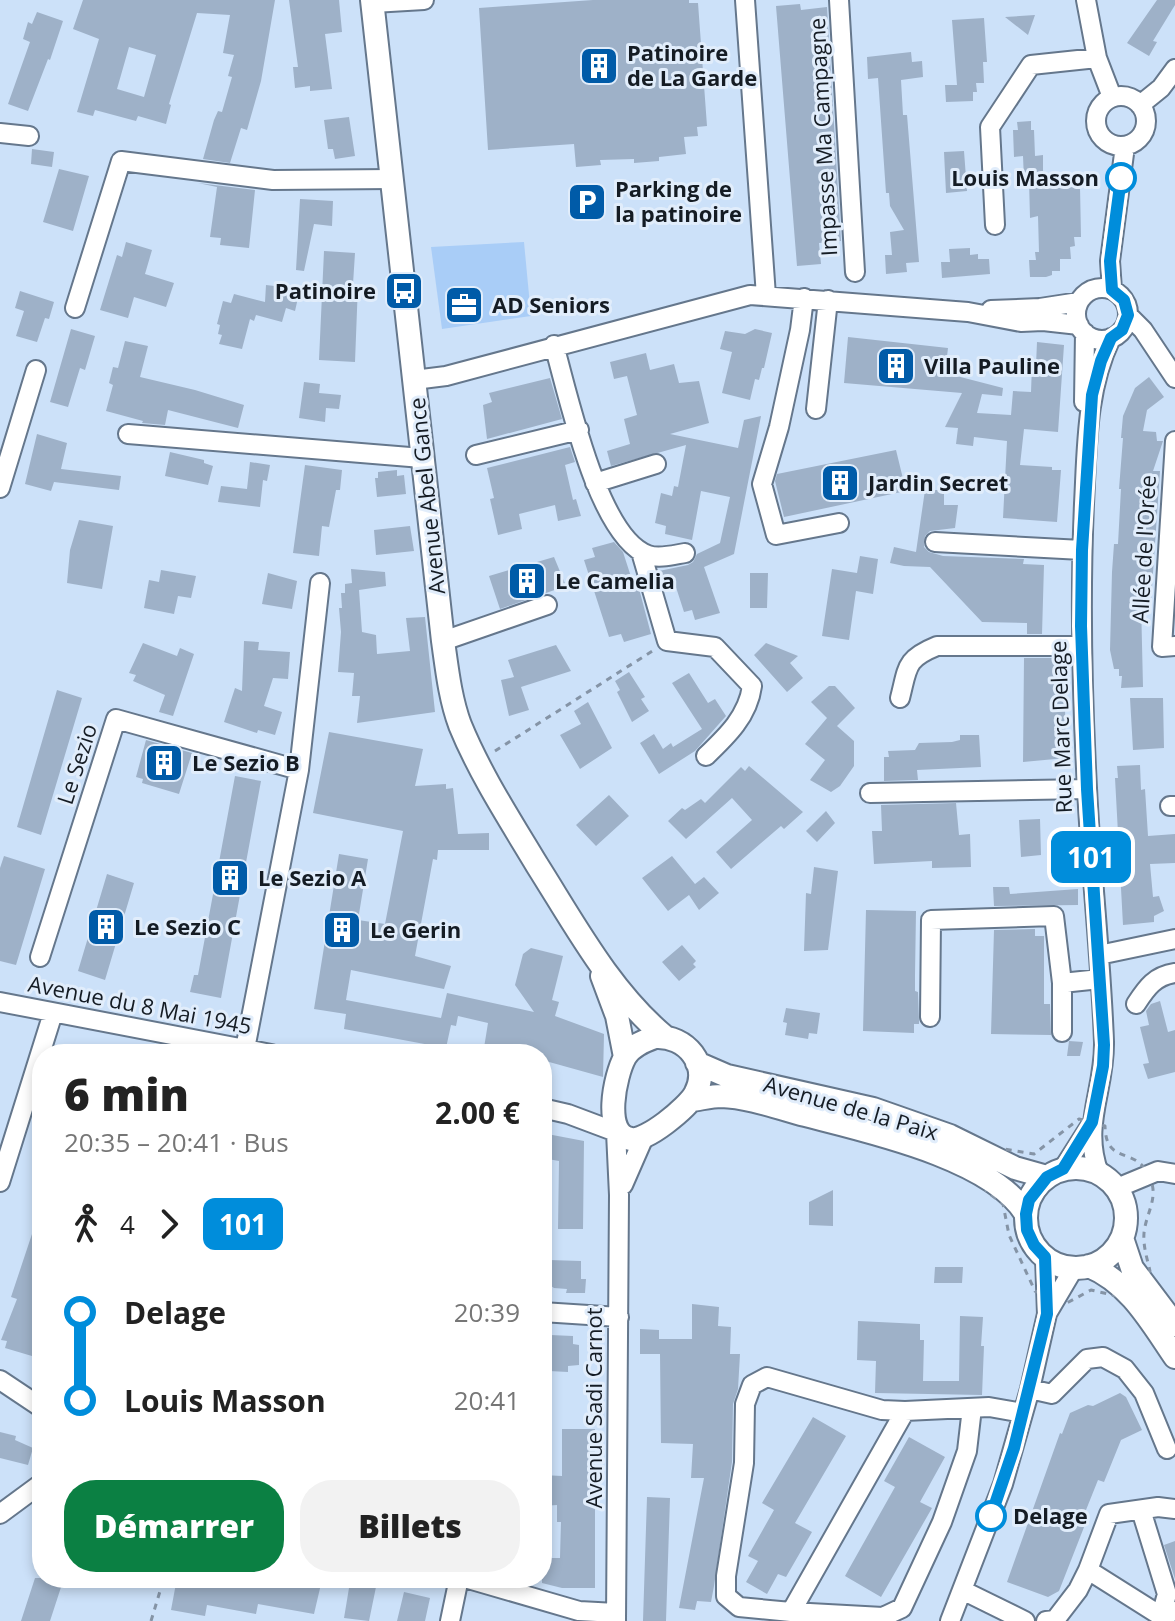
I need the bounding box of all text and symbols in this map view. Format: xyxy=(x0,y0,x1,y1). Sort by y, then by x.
street label: Impasse Ma Campagne xyxy=(801,17,843,257)
place label: Patinoire de La Garde xyxy=(627,37,757,92)
building icon: Patinoire de La Garde xyxy=(578,45,620,87)
place label: Louis Masson xyxy=(951,162,1099,192)
marker: Louis Masson xyxy=(1106,163,1136,193)
place label: Parking de la patinoire xyxy=(615,173,742,228)
parking icon: Parking de la patinoire xyxy=(566,181,608,223)
bus stop icon: Patinoire xyxy=(383,270,425,312)
place label: Patinoire xyxy=(275,275,376,305)
office icon: AD Seniors xyxy=(443,284,485,326)
place label: AD Seniors xyxy=(492,289,610,319)
building icon: Villa Pauline xyxy=(875,345,917,387)
place label: Villa Pauline xyxy=(924,350,1060,380)
street label: Avenue Abel Gance xyxy=(401,396,451,596)
building icon: Jardin Secret xyxy=(819,462,861,504)
place label: Jardin Secret xyxy=(866,467,1008,497)
street label: Allée de l'Orée xyxy=(1124,474,1162,624)
building icon: Le Camelia xyxy=(506,560,548,602)
place label: Le Camelia xyxy=(555,565,675,595)
street label: Rue Marc Delage xyxy=(1042,640,1078,814)
street label: Le Sezio xyxy=(49,720,103,808)
building icon: Le Sezio B xyxy=(143,742,185,784)
place label: Le Sezio B xyxy=(192,747,300,777)
line badge: 101 xyxy=(1045,831,1137,883)
text: 101 xyxy=(1067,838,1115,876)
building icon: Le Sezio A xyxy=(209,857,251,899)
place label: Le Sezio A xyxy=(258,862,367,892)
building icon: Le Sezio C xyxy=(85,906,127,948)
building icon: Le Gerin xyxy=(321,909,363,951)
place label: Le Sezio C xyxy=(134,911,241,941)
place label: Le Gerin xyxy=(370,914,461,944)
street label: Avenue du 8 Mai 1945 xyxy=(26,968,254,1040)
text: 6 min xyxy=(64,1064,189,1124)
street label: Avenue de la Paix xyxy=(761,1068,942,1146)
text: 2.00 € xyxy=(435,1092,520,1133)
text: 20:35 – 20:41 · Bus xyxy=(64,1124,289,1160)
icon: walk xyxy=(64,1202,108,1246)
icon: forward xyxy=(147,1202,191,1246)
text: 101 xyxy=(219,1205,267,1243)
text: 4 xyxy=(120,1206,135,1242)
text: Delage xyxy=(124,1292,226,1333)
text: 20:39 xyxy=(454,1294,520,1330)
street label: Avenue Sadi Carnot xyxy=(578,1307,608,1508)
text: Louis Masson xyxy=(124,1380,326,1421)
text: 20:41 xyxy=(454,1382,520,1418)
button: Démarrer xyxy=(64,1480,284,1572)
button: Billets xyxy=(300,1480,520,1572)
place label: Delage xyxy=(1013,1500,1088,1530)
marker: Delage xyxy=(976,1501,1006,1531)

